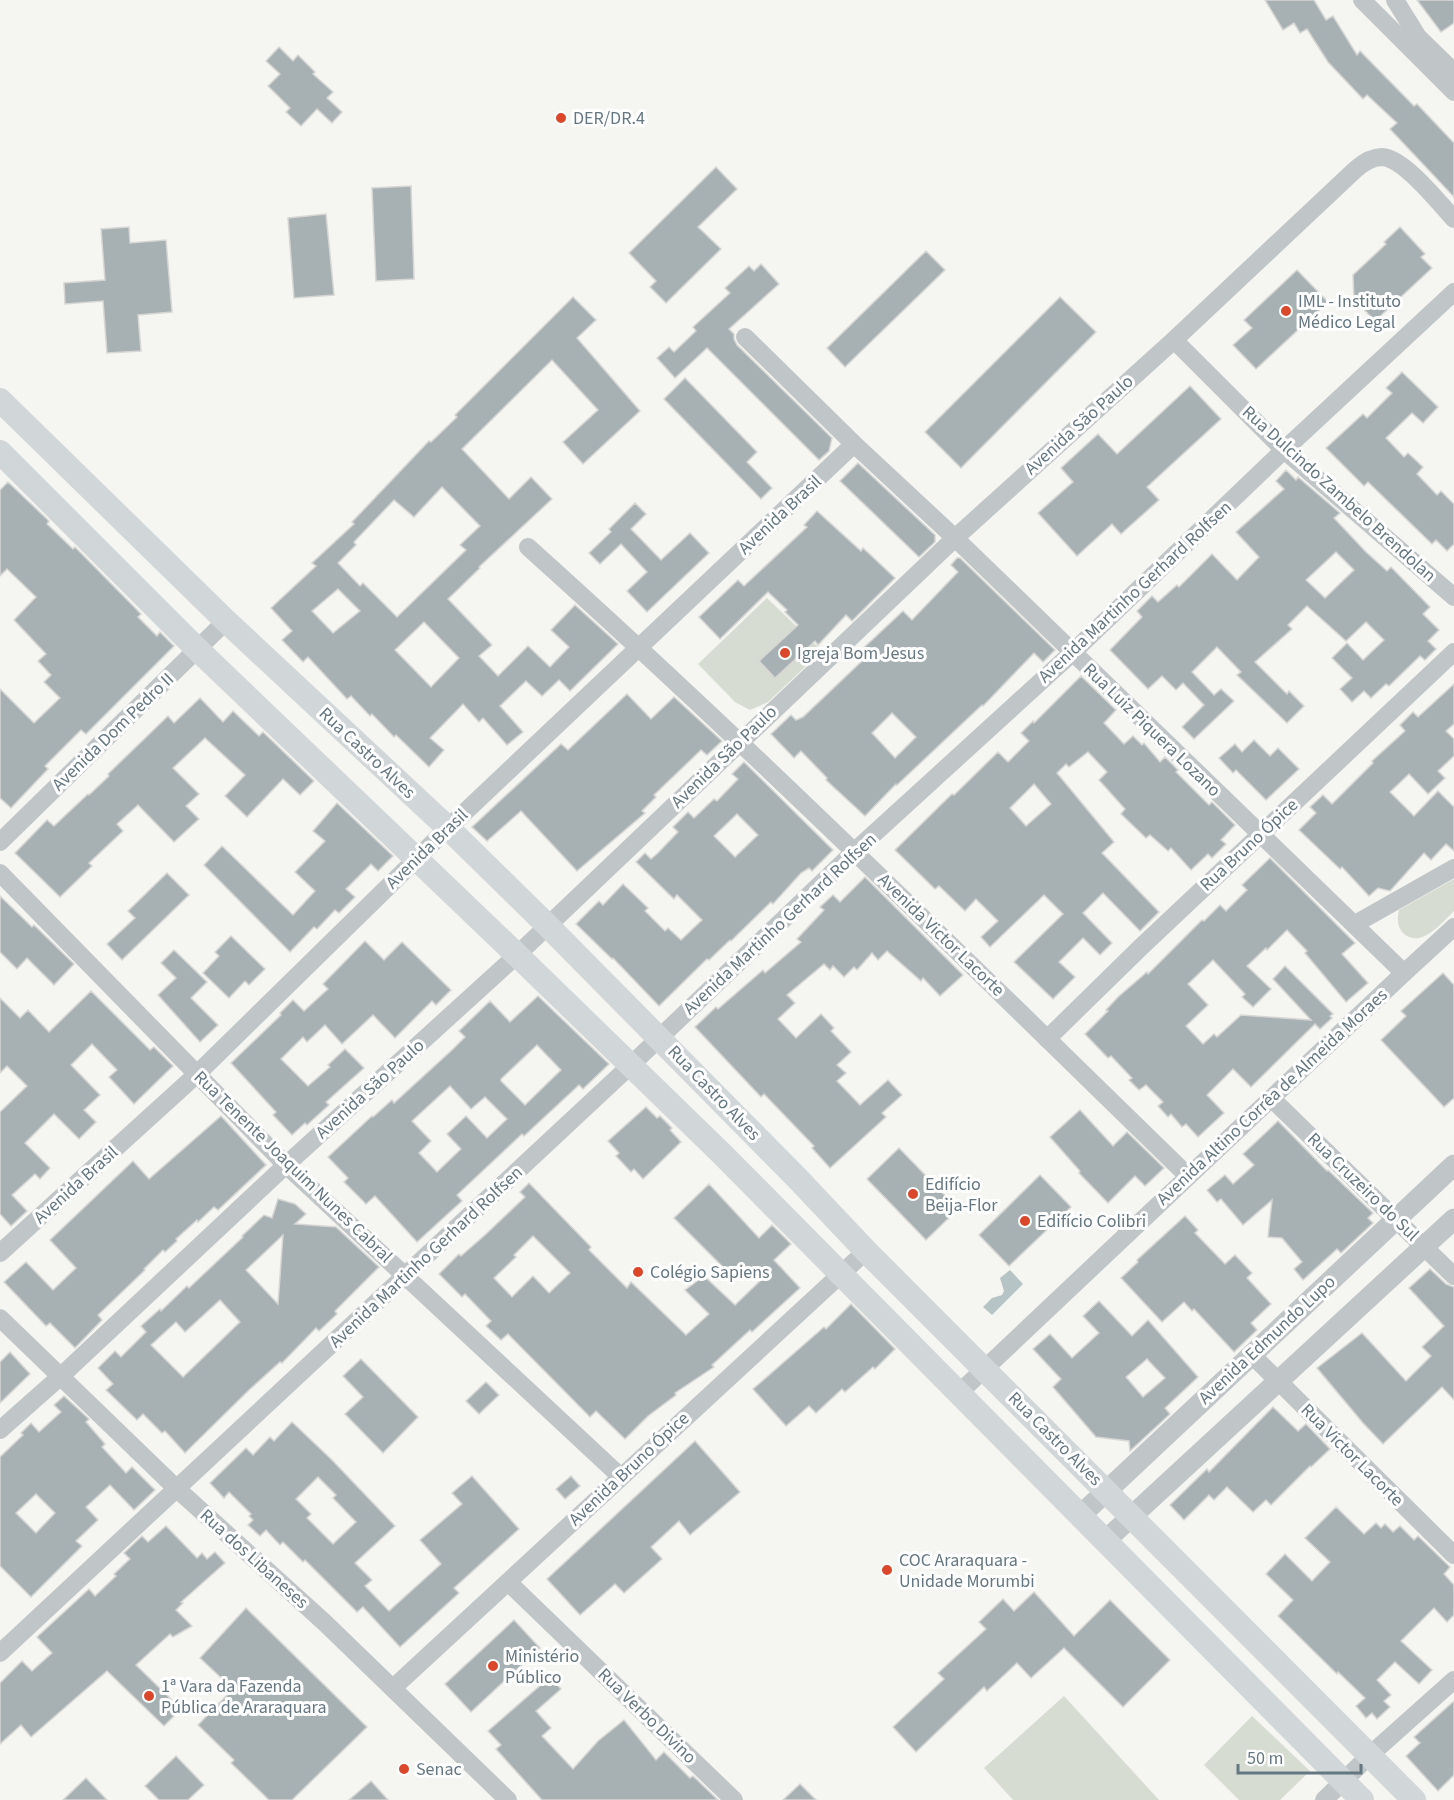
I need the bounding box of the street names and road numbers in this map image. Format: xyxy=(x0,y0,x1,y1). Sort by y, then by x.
street label: Avenida São Paulo xyxy=(1019,369,1139,481)
street label: Rua Dulcindo Zambelo Brendolan xyxy=(1237,400,1441,588)
street label: Avenida Brasil xyxy=(733,470,827,560)
street label: Avenida Martinho Gerhard Rolfsen xyxy=(1033,495,1237,689)
street label: Rua Luiz Piquera Lozano xyxy=(1078,658,1226,802)
street label: Avenida Dom Pedro II xyxy=(46,667,180,797)
street label: Avenida São Paulo xyxy=(665,700,783,814)
street label: Rua Castro Alves xyxy=(313,702,421,804)
street label: Rua Bruno Ópice xyxy=(1195,793,1304,897)
street label: Avenida Brasil xyxy=(380,803,474,895)
street label: Avenida Martinho Gerhard Rolfsen xyxy=(678,827,882,1021)
street label: Avenida Victor Lacorte xyxy=(872,868,1010,1002)
street label: Avenida Altino Corrêa de Almeida Moraes xyxy=(1151,983,1393,1211)
street label: Avenida São Paulo xyxy=(310,1033,430,1145)
street label: Rua Castro Alves xyxy=(662,1040,766,1146)
street label: Rua Tenente Joaquim Nunes Cabral xyxy=(188,1065,398,1269)
street label: Rua Cruzeiro do Sul xyxy=(1302,1127,1424,1247)
street label: Avenida Brasil xyxy=(28,1140,124,1230)
street label: Avenida Martinho Gerhard Rolfsen xyxy=(324,1160,528,1354)
street label: Avenida Edmundo Lupo xyxy=(1193,1270,1341,1410)
street label: Rua Castro Alves xyxy=(1002,1386,1108,1492)
street label: Rua Victor Lacorte xyxy=(1295,1398,1409,1512)
street label: Avenida Bruno Ópice xyxy=(563,1406,695,1532)
street label: Rua dos Libaneses xyxy=(194,1503,314,1615)
street label: Rua Verbo Divino xyxy=(592,1663,702,1769)

